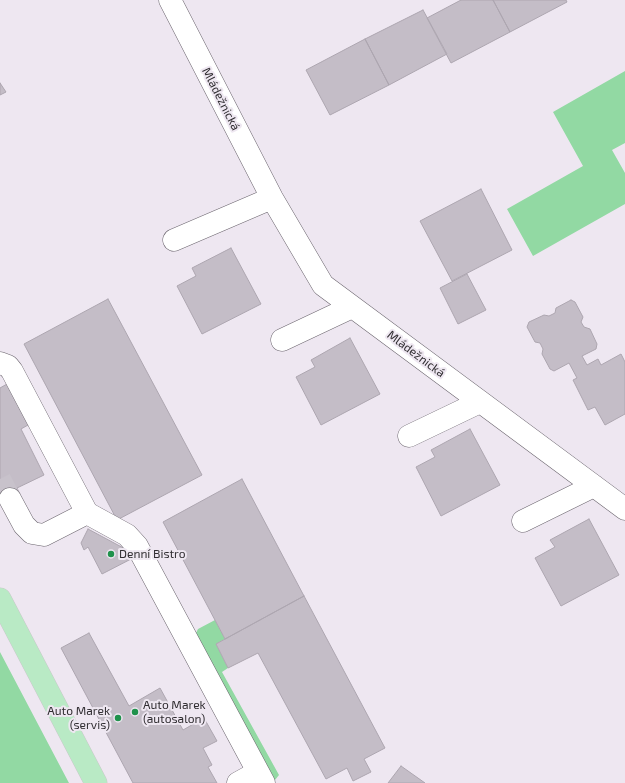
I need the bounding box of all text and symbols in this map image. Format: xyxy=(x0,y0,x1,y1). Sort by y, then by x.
street label: Mládežnická xyxy=(199,65,243,133)
street label: Mládežnická xyxy=(384,328,448,380)
place label: Denní Bistro xyxy=(119,547,186,561)
marker: Denní Bistro xyxy=(106,549,116,559)
place label: Auto Marek (autosalon) xyxy=(143,698,206,726)
place label: Auto Marek (servis) xyxy=(47,704,110,732)
marker: Auto Marek (autosalon) xyxy=(130,707,140,717)
marker: Auto Marek (servis) xyxy=(113,713,123,723)

